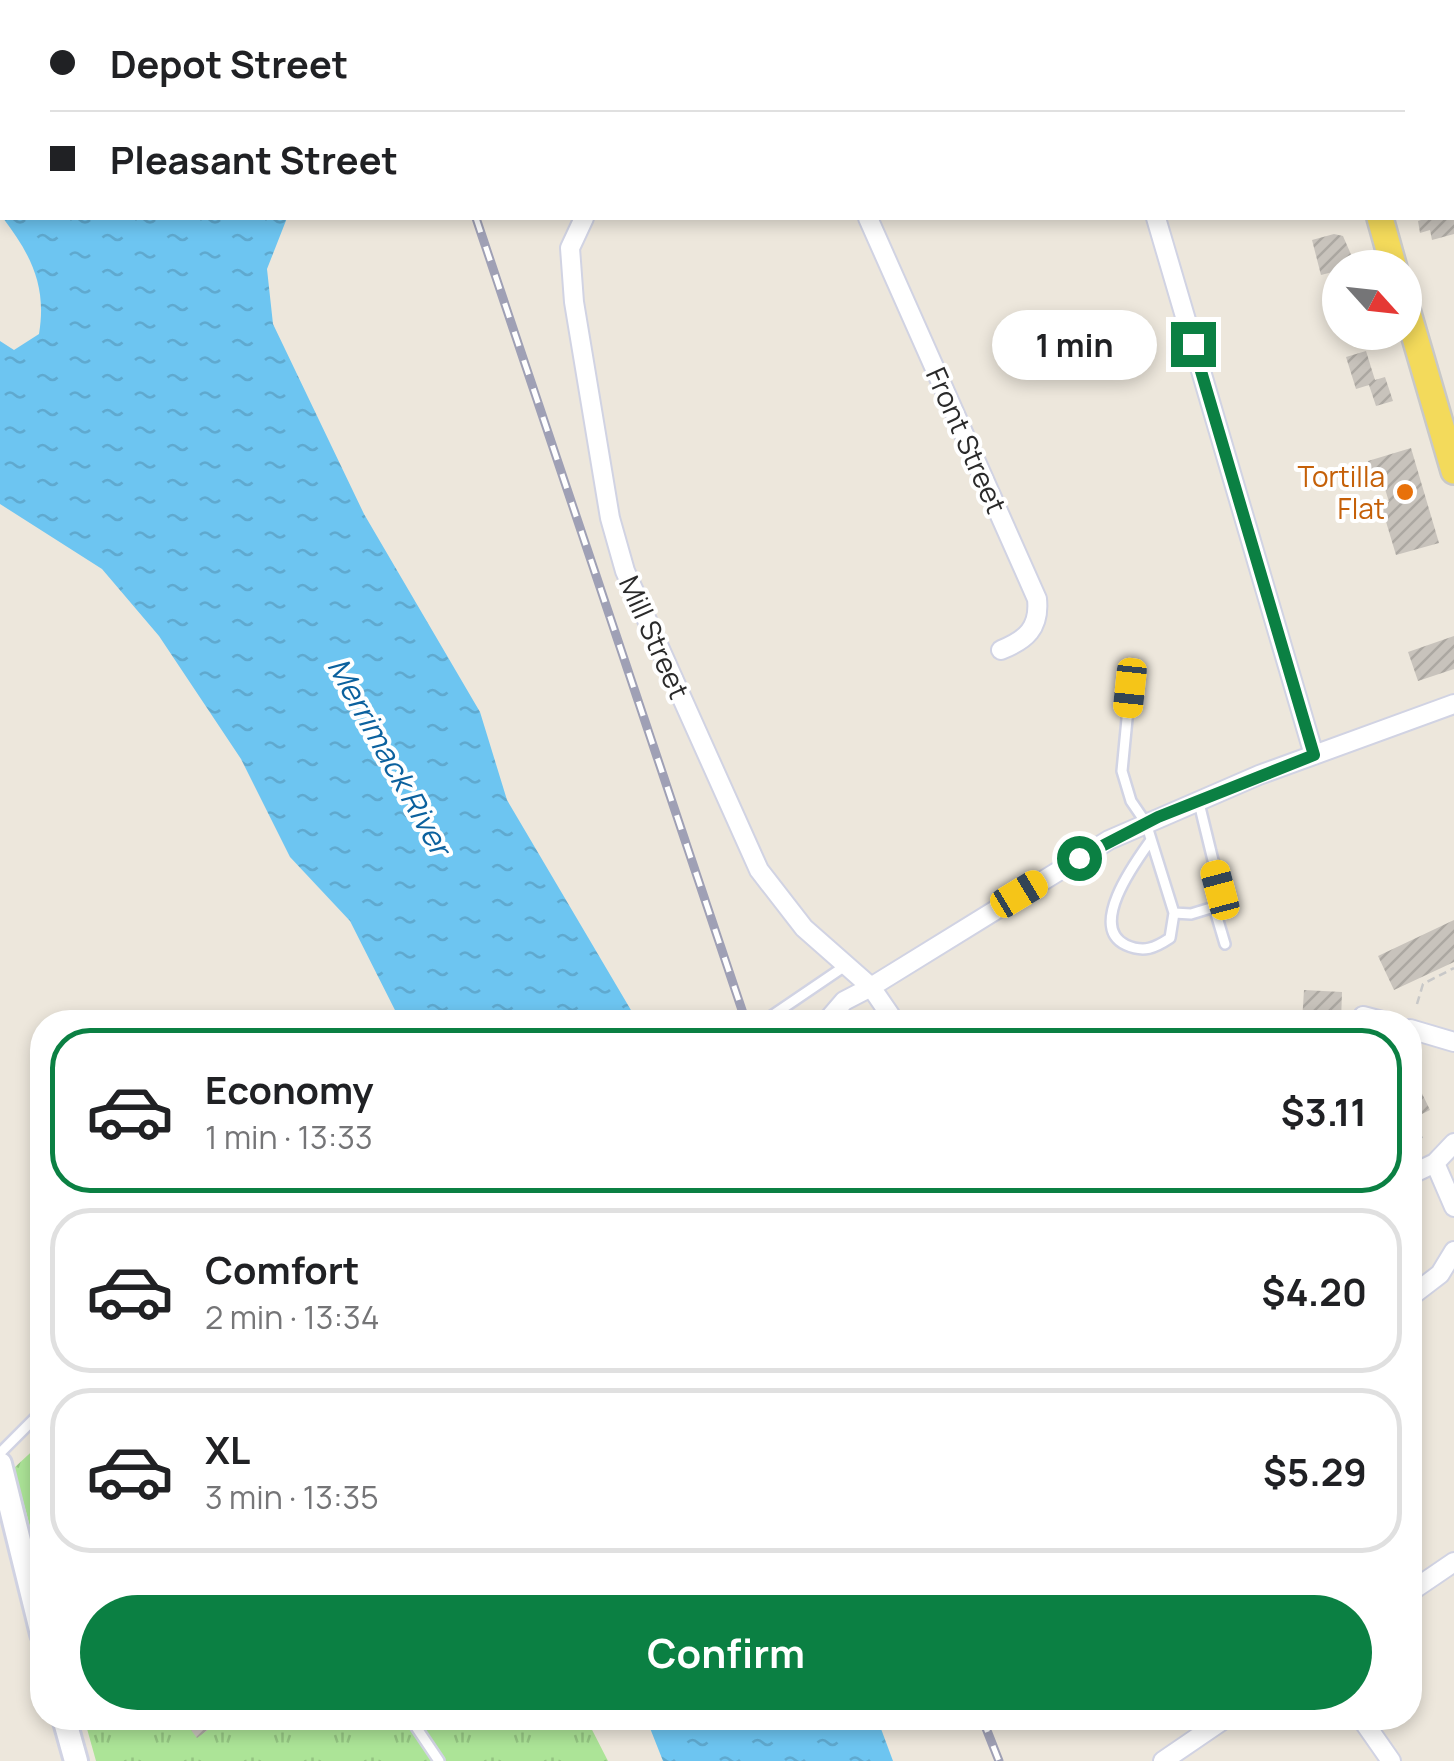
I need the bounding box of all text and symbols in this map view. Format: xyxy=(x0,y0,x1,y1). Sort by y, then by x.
text: Depot Street xyxy=(110,37,348,89)
text: Pleasant Street xyxy=(110,133,398,185)
north arrow xyxy=(1322,250,1422,350)
map controls xyxy=(1322,250,1422,350)
callout: 1 min xyxy=(993,309,1158,379)
route end xyxy=(1171,322,1216,367)
text: 1 min xyxy=(1035,323,1114,367)
street label: Front Street xyxy=(918,361,1016,519)
place label: Tortilla Flat xyxy=(1298,457,1385,527)
marker: Tortilla Flat xyxy=(1394,481,1416,503)
street label: Mill Street xyxy=(611,569,699,705)
water label: Merrimack River xyxy=(319,650,463,866)
car xyxy=(1112,657,1148,719)
route start xyxy=(1057,836,1102,881)
car xyxy=(1198,857,1242,923)
car xyxy=(986,866,1052,922)
text: Economy xyxy=(205,1063,374,1115)
icon: car xyxy=(85,1066,175,1156)
text: $3.11 xyxy=(1281,1085,1367,1137)
text: 1 min · 13:33 xyxy=(205,1115,373,1159)
text: Comfort xyxy=(205,1243,359,1295)
icon: car xyxy=(85,1246,175,1336)
text: $4.20 xyxy=(1262,1265,1367,1317)
text: 2 min · 13:34 xyxy=(205,1295,380,1339)
text: XL xyxy=(205,1423,250,1475)
icon: car xyxy=(85,1426,175,1516)
text: $5.29 xyxy=(1263,1445,1367,1497)
text: 3 min · 13:35 xyxy=(205,1475,379,1519)
button: Confirm xyxy=(80,1595,1372,1710)

